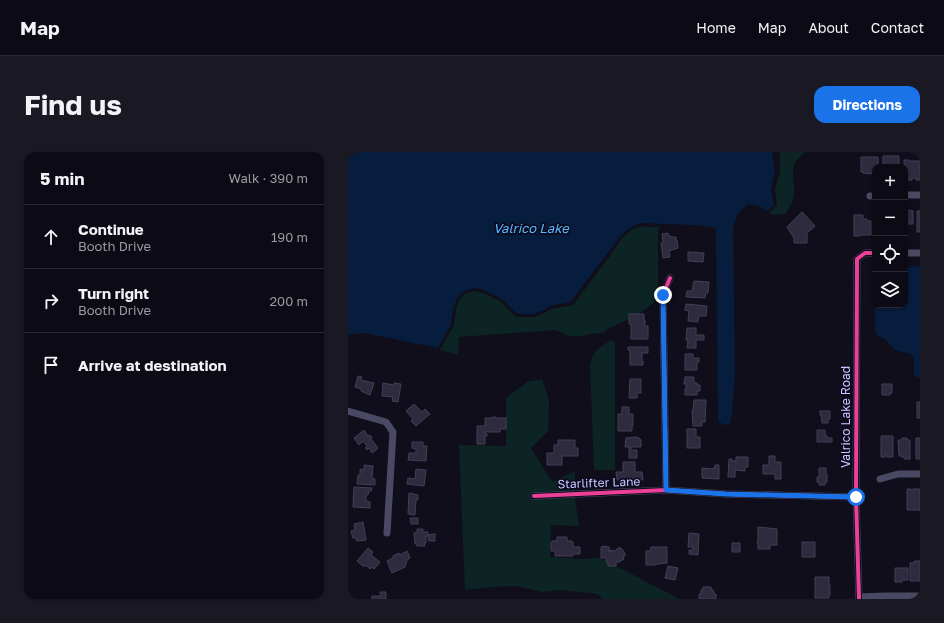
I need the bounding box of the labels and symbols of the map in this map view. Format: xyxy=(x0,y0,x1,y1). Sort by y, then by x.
water label: Valrico Lake xyxy=(493,220,570,236)
route end xyxy=(654,286,672,304)
street label: Valrico Lake Road xyxy=(838,366,853,468)
street label: Starlifter Lane xyxy=(557,474,641,491)
route start xyxy=(847,488,865,506)

